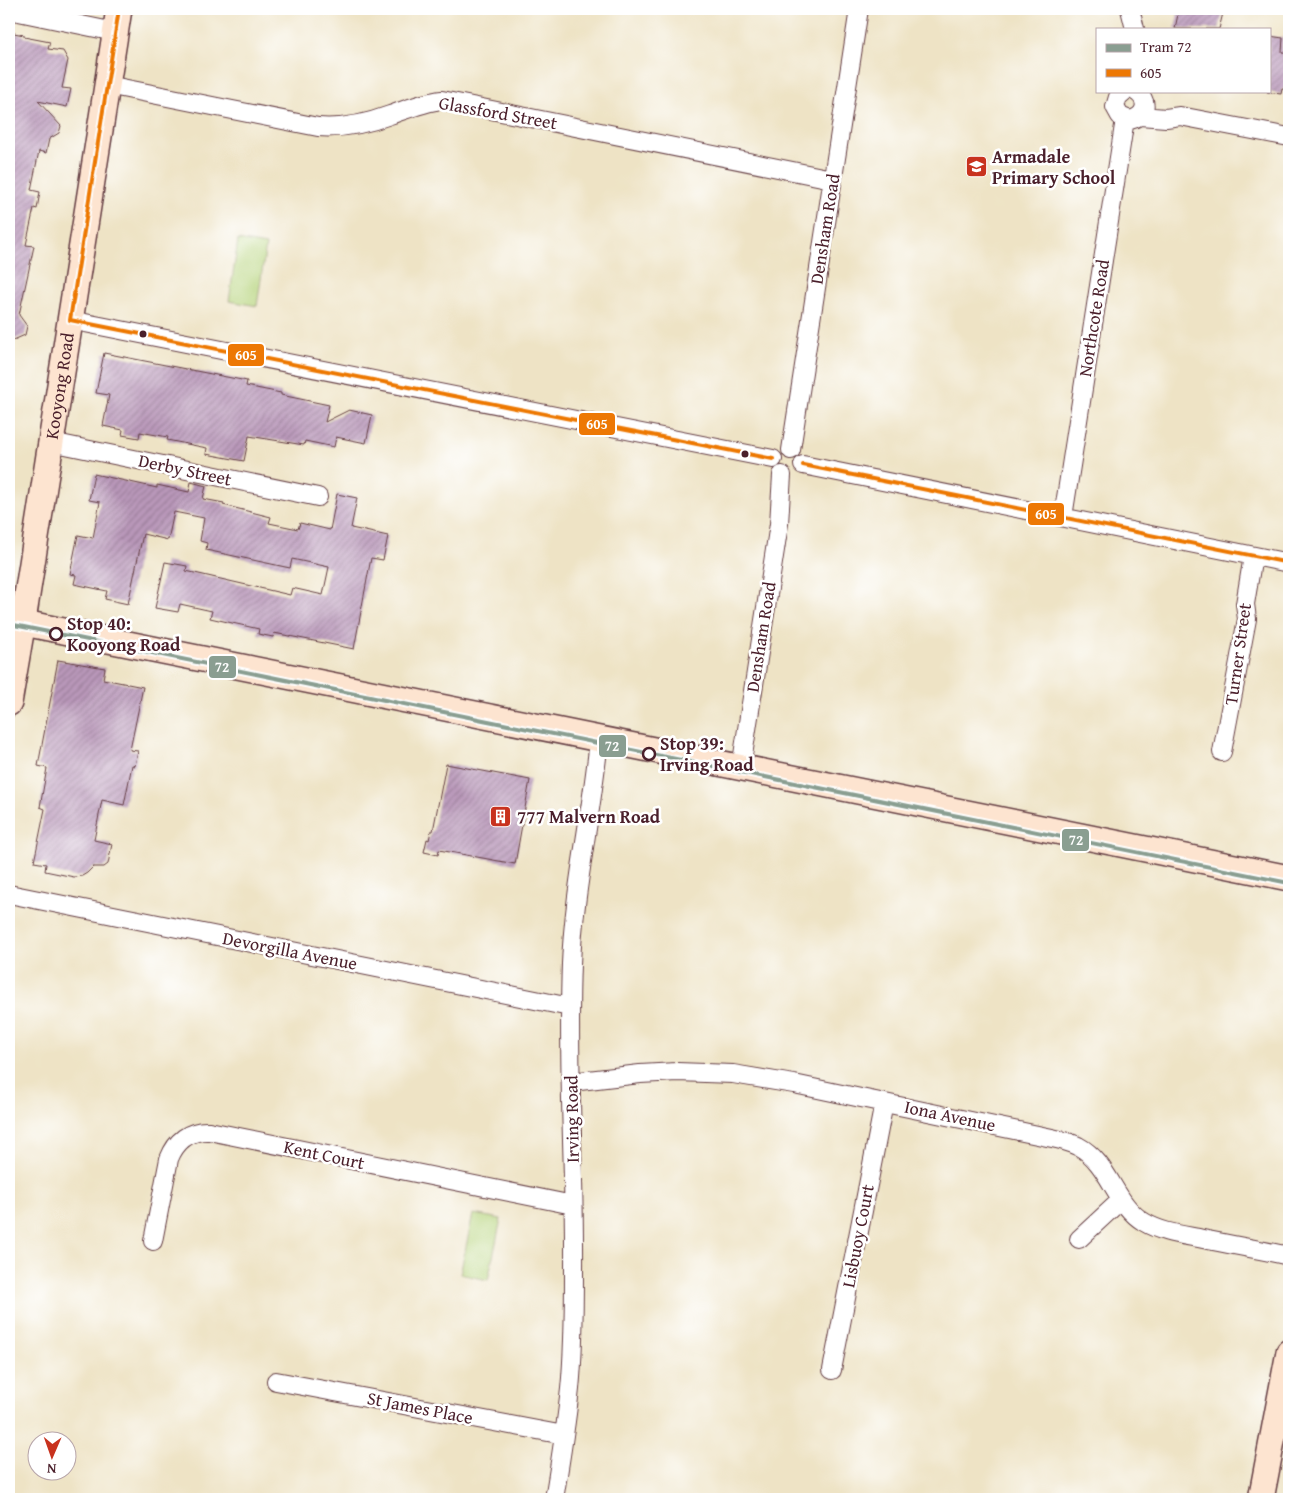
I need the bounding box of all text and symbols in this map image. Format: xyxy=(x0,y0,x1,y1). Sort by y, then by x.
legend xyxy=(1096,28,1270,92)
text: Tram 72 xyxy=(1140,36,1192,57)
text: 605 xyxy=(1140,62,1162,83)
street label: Glassford Street xyxy=(437,89,560,136)
place label: Armadale Primary School xyxy=(992,143,1116,191)
school or university icon: Armadale Primary School xyxy=(964,155,988,179)
street label: Densham Road xyxy=(802,171,847,286)
street label: Northcote Road xyxy=(1071,257,1116,379)
unlabelled marker xyxy=(138,329,148,339)
street label: Kooyong Road xyxy=(38,330,81,441)
line badge: 605 xyxy=(227,343,265,367)
text: 605 xyxy=(235,345,257,365)
line badge: 605 xyxy=(578,412,616,436)
text: 605 xyxy=(586,414,608,434)
street label: Derby Street xyxy=(136,446,235,493)
unlabelled marker xyxy=(740,449,750,459)
line badge: 605 xyxy=(1027,502,1065,526)
text: 605 xyxy=(1035,504,1057,524)
street label: Densham Road xyxy=(738,579,783,694)
street label: Turner Street xyxy=(1217,601,1258,707)
place label: Stop 40: Kooyong Road xyxy=(67,610,181,658)
marker: Stop 40: Kooyong Road xyxy=(49,627,63,641)
line badge: 72 xyxy=(208,655,237,679)
text: 72 xyxy=(215,657,229,677)
place label: Stop 39: Irving Road xyxy=(660,730,754,778)
line badge: 72 xyxy=(598,734,627,758)
text: 72 xyxy=(605,736,619,756)
marker: Stop 39: Irving Road xyxy=(642,747,656,761)
place label: 777 Malvern Road xyxy=(517,803,661,830)
building icon: 777 Malvern Road xyxy=(489,805,513,829)
line badge: 72 xyxy=(1061,828,1090,852)
text: 72 xyxy=(1069,830,1083,850)
street label: Devorgilla Avenue xyxy=(221,924,360,977)
street label: Irving Road xyxy=(557,1075,586,1163)
street label: Iona Avenue xyxy=(902,1093,998,1138)
street label: Kent Court xyxy=(281,1133,368,1176)
street label: Lisbuoy Court xyxy=(834,1181,881,1290)
street label: St James Place xyxy=(365,1384,475,1431)
north arrow xyxy=(28,1430,78,1480)
text: N xyxy=(46,1459,57,1479)

